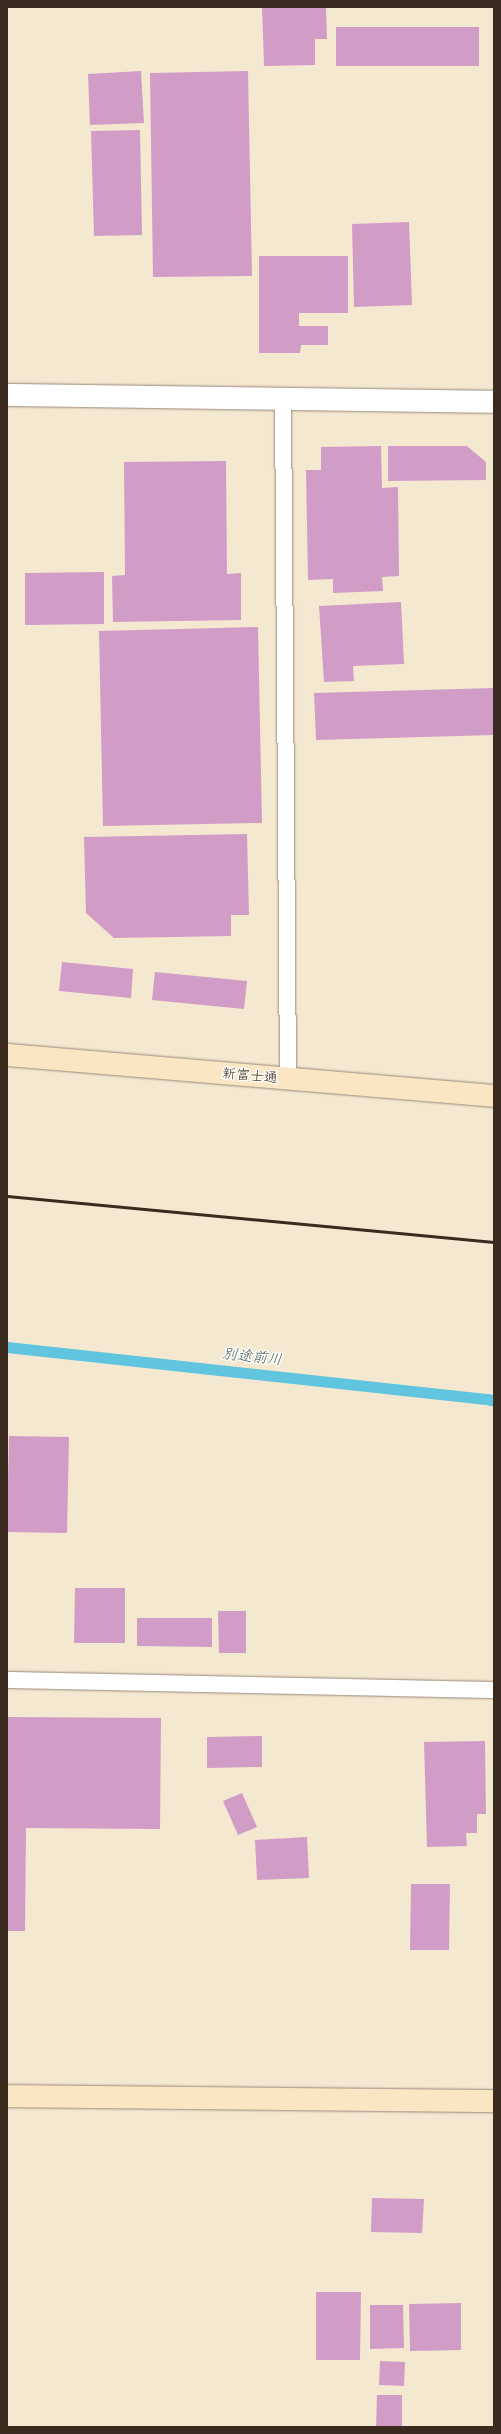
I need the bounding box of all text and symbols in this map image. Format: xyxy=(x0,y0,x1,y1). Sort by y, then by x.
street label: 新富士通 xyxy=(221,1065,279,1087)
water label: 別途前川 xyxy=(221,1346,283,1370)

